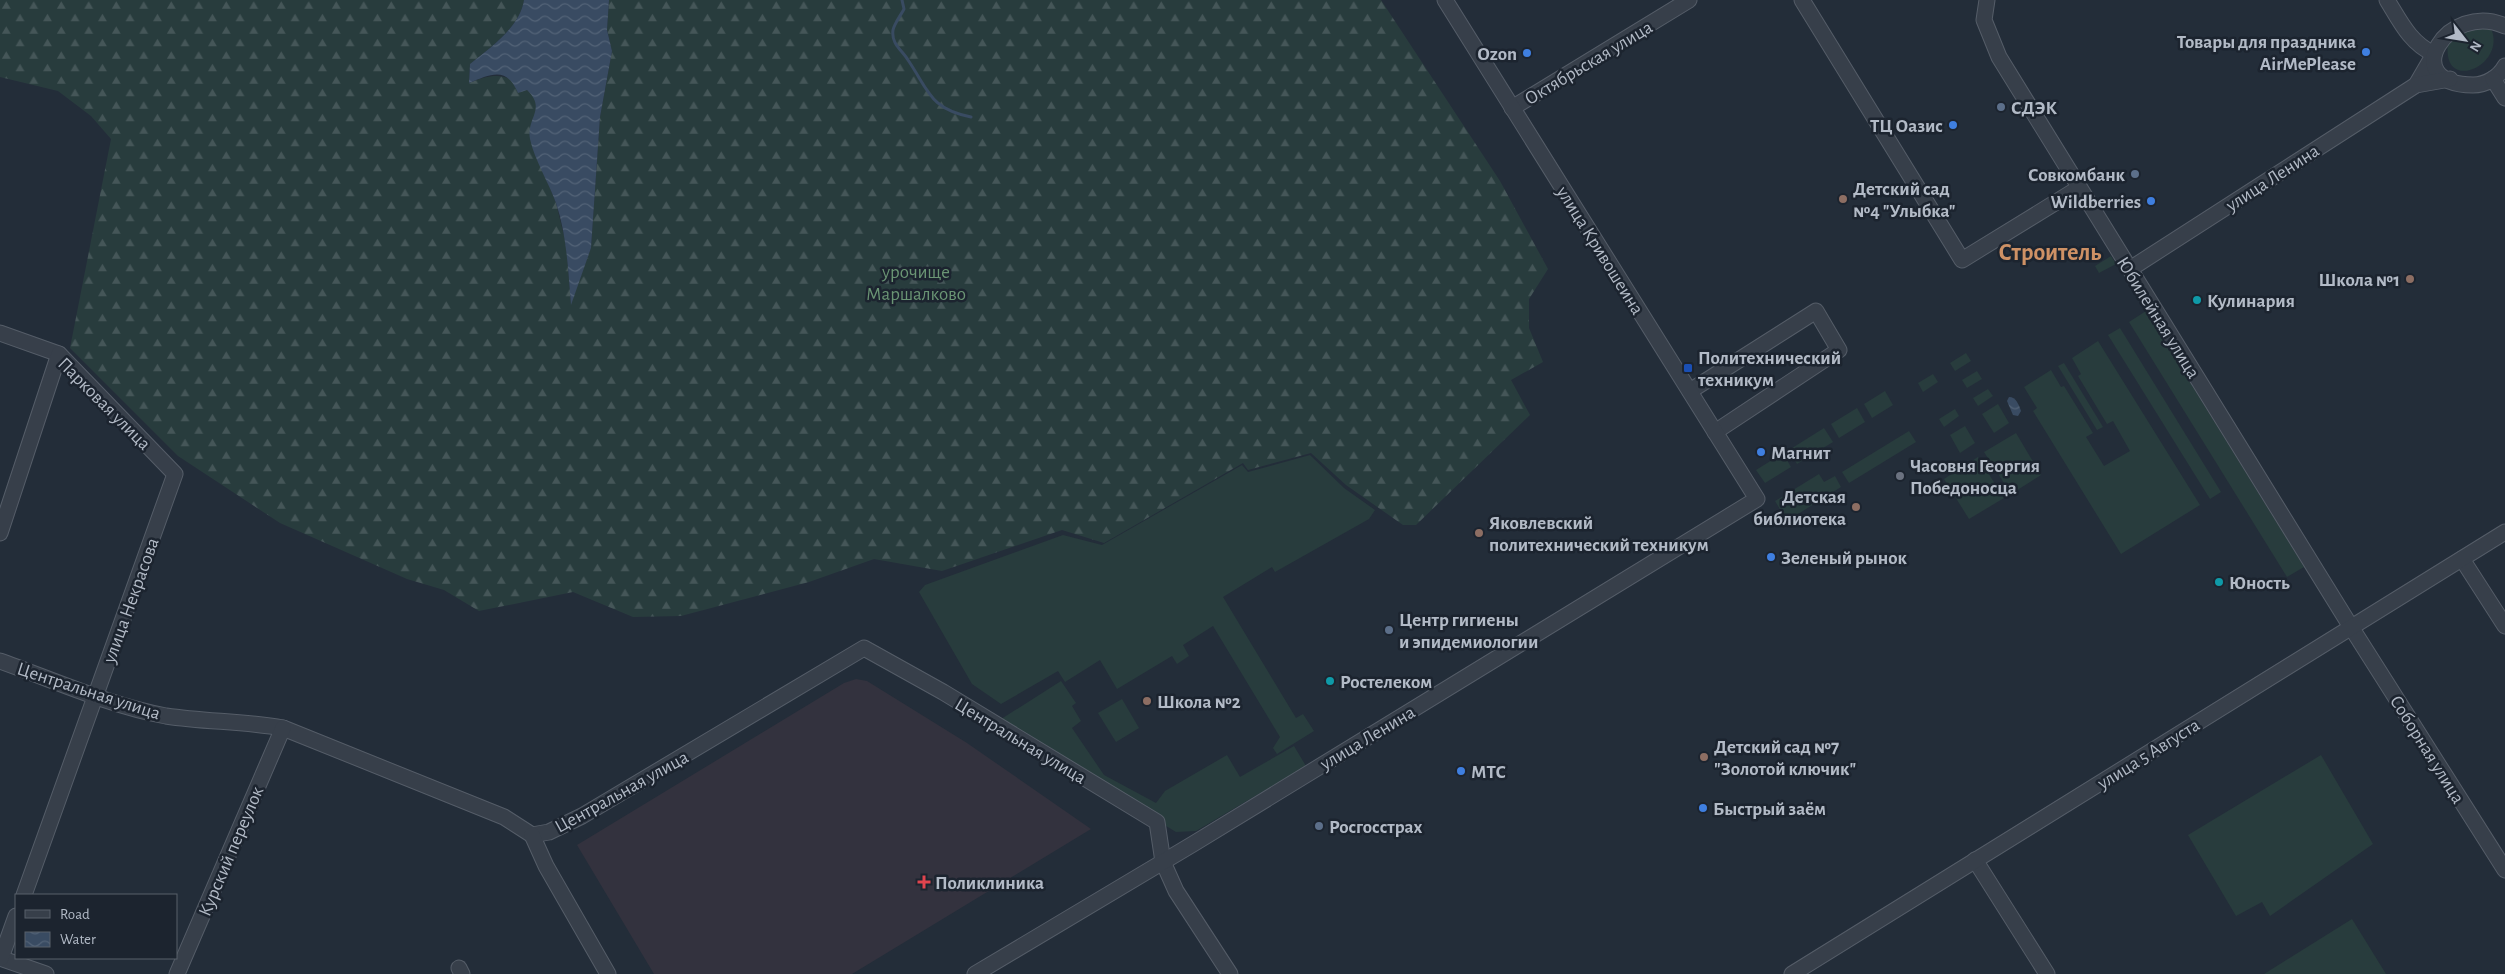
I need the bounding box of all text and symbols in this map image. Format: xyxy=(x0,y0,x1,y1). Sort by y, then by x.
north arrow xyxy=(2440,15,2490,65)
street label: Октябрьская улица xyxy=(1522,18,1656,109)
place label: Товары для праздника AirMePlease xyxy=(2177,33,2356,74)
text: N xyxy=(2467,38,2484,54)
place label: Ozon xyxy=(1478,45,1517,64)
marker: Товары для праздника AirMePlease xyxy=(2360,46,2372,58)
marker: Ozon xyxy=(1521,47,1533,59)
place label: СДЭК xyxy=(2011,99,2058,118)
marker: СДЭК xyxy=(1995,101,2007,113)
place label: ТЦ Оазис xyxy=(1870,117,1943,136)
marker: ТЦ Оазис xyxy=(1947,119,1959,131)
street label: улица Ленина xyxy=(2222,141,2323,216)
place label: Совкомбанк xyxy=(2028,166,2126,185)
marker: Совкомбанк xyxy=(2129,168,2141,180)
place label: Детский сад №4 "Улыбка" xyxy=(1853,180,1956,221)
street label: улица Кривошеина xyxy=(1552,182,1647,319)
marker: Детский сад №4 "Улыбка" xyxy=(1837,193,1849,205)
place label: Wildberries xyxy=(2051,193,2141,212)
marker: Wildberries xyxy=(2145,195,2157,207)
district label: Строитель xyxy=(1999,241,2101,265)
street label: Юбилейная улица xyxy=(2113,254,2203,382)
park label: урочище Маршалково xyxy=(866,263,966,304)
place label: Школа №1 xyxy=(2318,271,2400,290)
marker: Школа №1 xyxy=(2404,273,2416,285)
place label: Кулинария xyxy=(2207,292,2295,311)
marker: Кулинария xyxy=(2191,294,2203,306)
place label: Политехнический техникум xyxy=(1697,349,1841,390)
street label: Парковая улица xyxy=(54,354,154,454)
marker: Политехнический техникум xyxy=(1682,362,1694,374)
place label: Магнит xyxy=(1771,444,1831,463)
marker: Магнит xyxy=(1755,446,1767,458)
place label: Часовня Георгия Победоносца xyxy=(1910,457,2040,498)
marker: Часовня Георгия Победоносца xyxy=(1894,470,1906,482)
place label: Детская библиотека xyxy=(1753,488,1846,529)
marker: Детская библиотека xyxy=(1850,501,1862,513)
place label: Яковлевский политехнический техникум xyxy=(1489,514,1709,555)
marker: Яковлевский политехнический техникум xyxy=(1473,527,1485,539)
street label: улица Некрасова xyxy=(100,535,163,666)
place label: Зеленый рынок xyxy=(1781,549,1907,568)
marker: Зеленый рынок xyxy=(1765,551,1777,563)
place label: Юность xyxy=(2229,574,2290,593)
marker: Юность xyxy=(2213,576,2225,588)
place label: Центр гигиены и эпидемиологии xyxy=(1399,611,1538,652)
marker: Центр гигиены и эпидемиологии xyxy=(1383,624,1395,636)
street label: Центральная улица xyxy=(15,659,163,724)
place label: Ростелеком xyxy=(1340,673,1432,692)
marker: Ростелеком xyxy=(1324,675,1336,687)
street label: Соборная улица xyxy=(2386,692,2468,807)
place label: Школа №2 xyxy=(1157,693,1241,712)
street label: Центральная улица xyxy=(951,695,1089,788)
marker: Школа №2 xyxy=(1141,695,1153,707)
street label: улица Ленина xyxy=(1316,702,1419,774)
street label: улица 5 Августа xyxy=(2093,715,2204,794)
place label: Детский сад №7 "Золотой ключик" xyxy=(1714,738,1856,779)
street label: Центральная улица xyxy=(552,748,692,837)
marker: Детский сад №7 "Золотой ключик" xyxy=(1698,751,1710,763)
place label: МТС xyxy=(1471,763,1506,782)
marker: МТС xyxy=(1455,765,1467,777)
street label: Курский переулок xyxy=(195,784,267,919)
place label: Быстрый заём xyxy=(1713,800,1826,819)
marker: Быстрый заём xyxy=(1697,802,1709,814)
place label: Росгосстрах xyxy=(1329,818,1423,837)
marker: Росгосстрах xyxy=(1313,820,1325,832)
place label: Поликлиника xyxy=(935,874,1044,893)
marker: Поликлиника xyxy=(917,875,931,889)
legend xyxy=(15,894,178,959)
text: Road xyxy=(60,907,90,922)
text: Water xyxy=(60,932,96,947)

